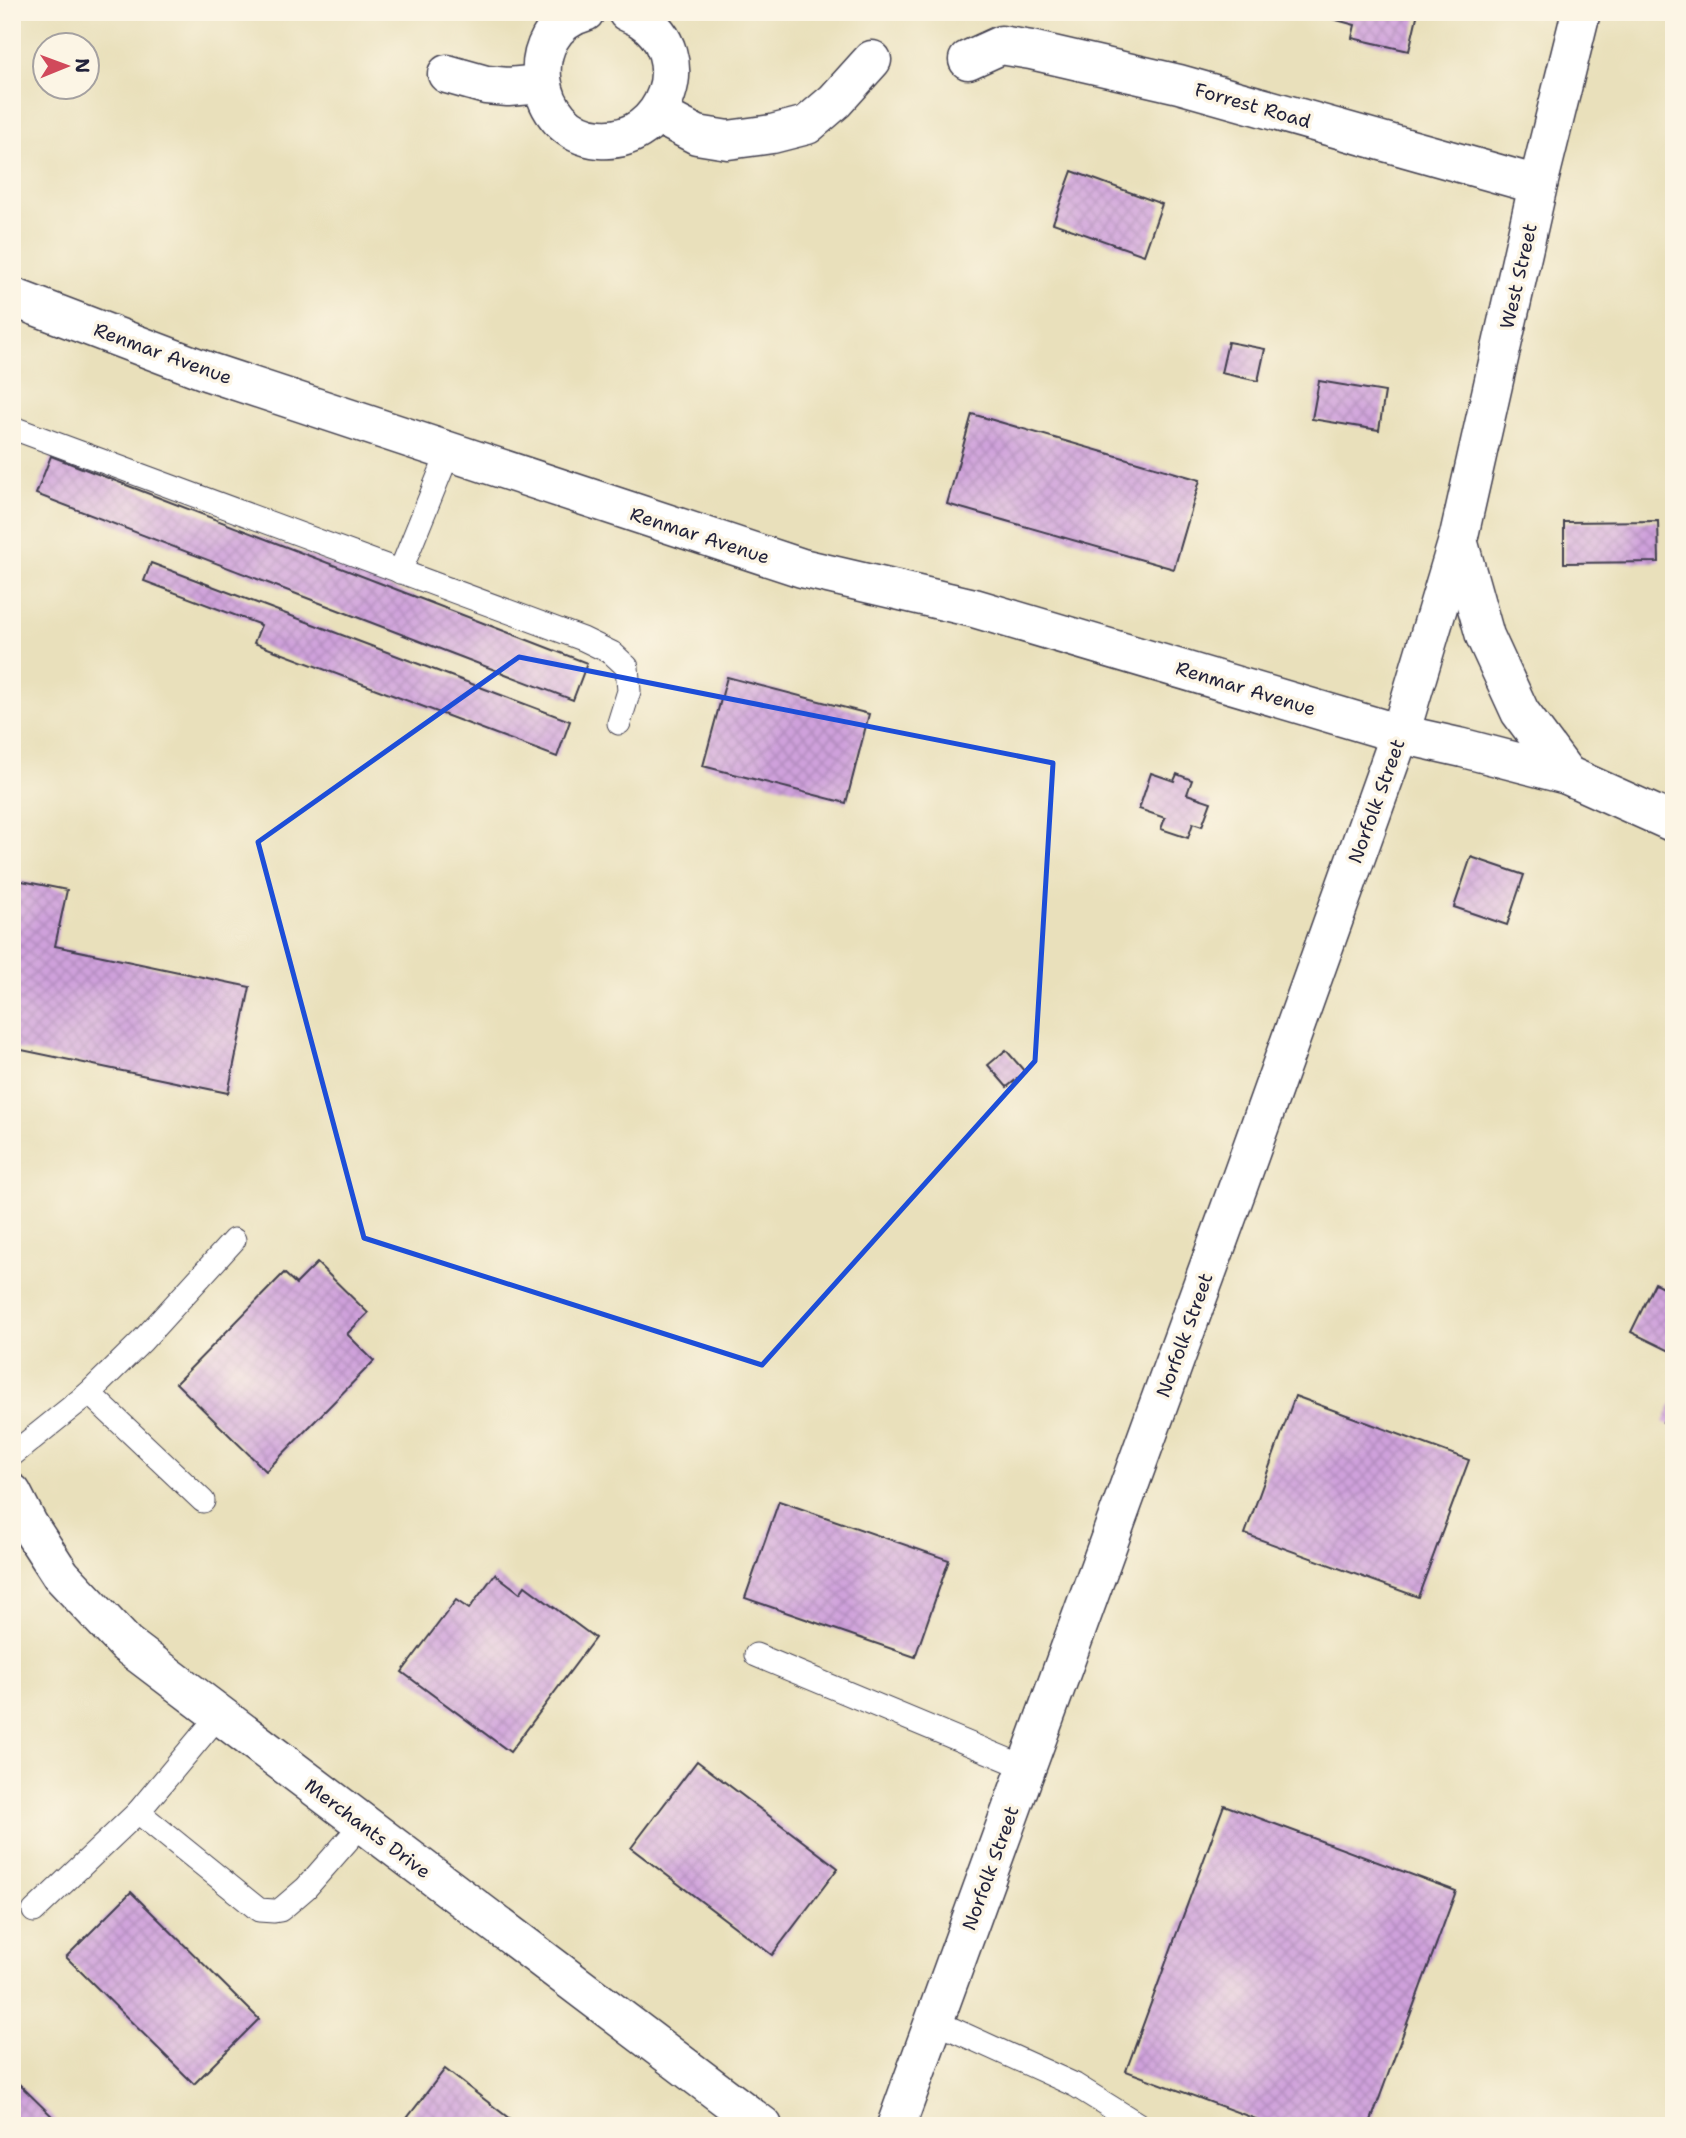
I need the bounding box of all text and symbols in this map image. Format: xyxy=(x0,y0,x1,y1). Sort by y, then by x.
north arrow xyxy=(32,32,102,102)
text: N xyxy=(70,58,95,73)
street label: Forrest Road xyxy=(1192,77,1314,134)
street label: West Street xyxy=(1494,221,1543,331)
street label: Renmar Avenue xyxy=(90,317,235,390)
street label: Renmar Avenue xyxy=(627,501,773,570)
street label: Renmar Avenue xyxy=(1173,655,1319,722)
street label: Norfolk Street xyxy=(1342,735,1411,867)
street label: Norfolk Street xyxy=(1150,1269,1219,1401)
street label: Merchants Drive xyxy=(300,1773,436,1884)
street label: Norfolk Street xyxy=(956,1802,1025,1934)

